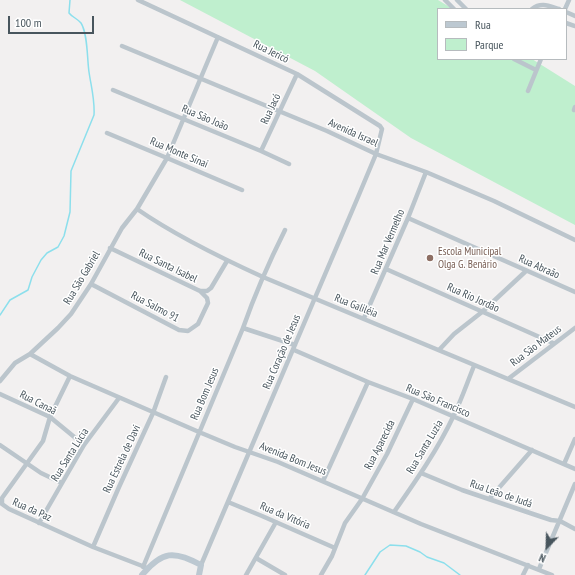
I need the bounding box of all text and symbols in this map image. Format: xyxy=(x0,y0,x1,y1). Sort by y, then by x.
scale bar xyxy=(10,8,96,34)
legend xyxy=(437,8,567,60)
text: 100 m xyxy=(15,15,42,30)
text: Rua xyxy=(475,17,491,32)
text: Parque xyxy=(475,37,504,52)
street label: Rua Jericó xyxy=(251,38,291,66)
street label: Rua Jacó xyxy=(258,92,284,126)
street label: Rua São João xyxy=(180,102,230,134)
street label: Avenida Israel xyxy=(326,116,380,150)
street label: Rua Monte Sinai xyxy=(148,135,210,171)
street label: Rua Mar Vermelho xyxy=(368,207,408,277)
place label: Escola Municipal Olga G. Benário xyxy=(438,245,501,271)
street label: Rua Santa Isabel xyxy=(137,246,199,286)
street label: Rua São Gabriel xyxy=(61,249,103,307)
street label: Rua Abraão xyxy=(517,252,561,282)
marker: Escola Municipal Olga G. Benário xyxy=(425,253,435,263)
street label: Rua Rio Jordão xyxy=(445,281,501,315)
street label: Rua Salmo 91 xyxy=(129,289,181,325)
street label: Rua Galiléia xyxy=(332,291,380,321)
street label: Rua Coração de Jesus xyxy=(260,313,304,391)
street label: Rua São Mateus xyxy=(508,323,564,369)
street label: Rua Bom Jesus xyxy=(188,366,222,422)
street label: Rua São Francisco xyxy=(404,382,472,420)
street label: Rua Canaã xyxy=(17,388,59,418)
street label: Rua Aparecida xyxy=(362,418,398,472)
street label: Rua Santa Luzia xyxy=(404,418,446,476)
street label: Rua Estrela de Davi xyxy=(100,423,144,495)
street label: Rua Santa Lúcia xyxy=(48,426,92,484)
street label: Avenida Bom Jesus xyxy=(258,440,328,478)
street label: Rua Leão de Judá xyxy=(468,477,534,511)
street label: Rua da Paz xyxy=(10,496,54,524)
street label: Rua da Vitória xyxy=(258,500,312,532)
north arrow xyxy=(527,527,567,567)
text: N xyxy=(537,550,548,566)

